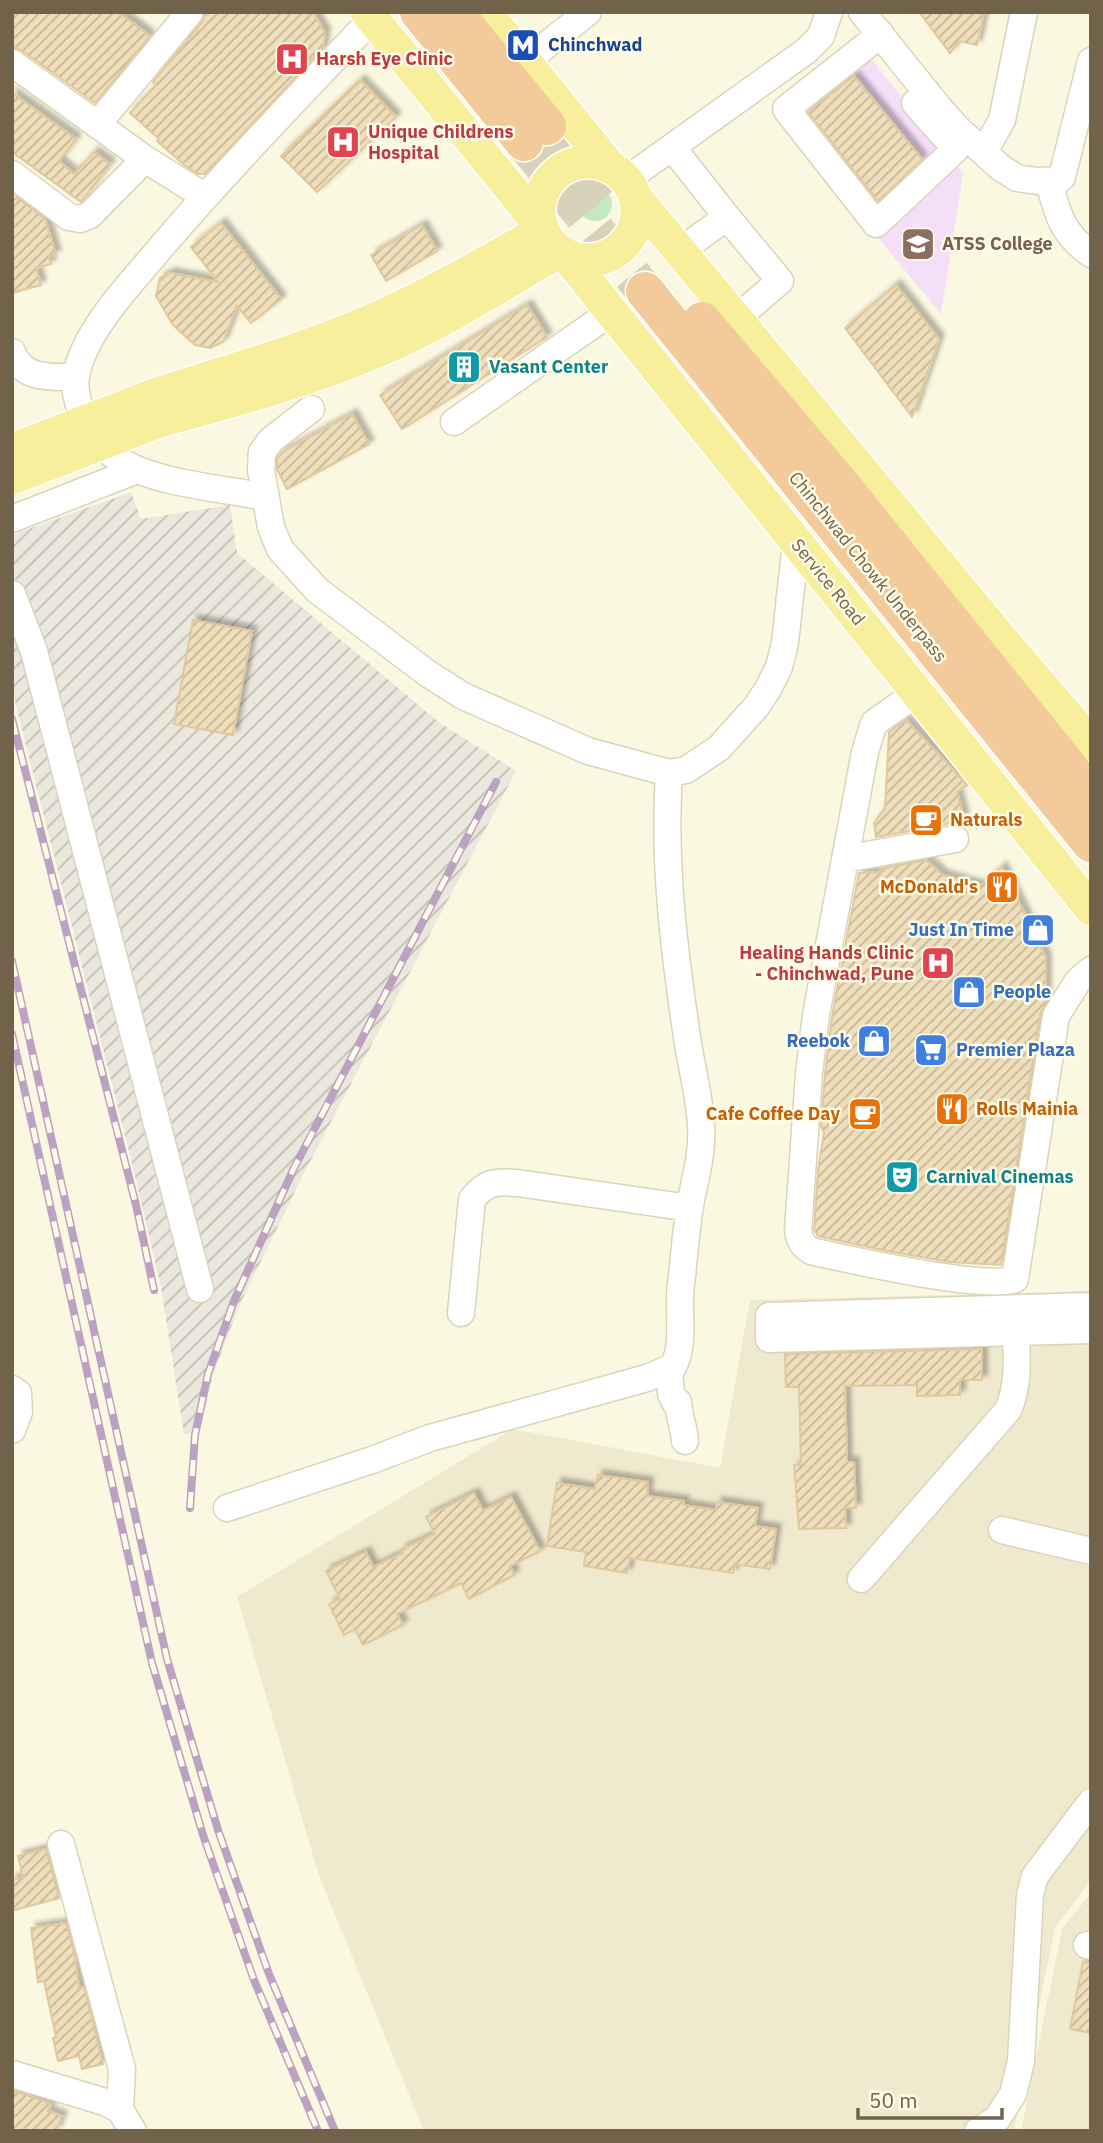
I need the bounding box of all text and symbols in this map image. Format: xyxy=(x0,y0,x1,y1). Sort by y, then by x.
metro station icon: Chinchwad xyxy=(504,26,542,64)
place label: Chinchwad xyxy=(548,33,642,56)
hospital icon: Harsh Eye Clinic xyxy=(273,40,311,78)
place label: Harsh Eye Clinic xyxy=(316,47,453,70)
place label: Unique Childrens Hospital xyxy=(368,120,514,164)
hospital icon: Unique Childrens Hospital xyxy=(324,123,362,161)
school or university icon: ATSS College xyxy=(899,225,937,263)
place label: ATSS College xyxy=(942,232,1053,255)
building icon: Vasant Center xyxy=(445,348,483,386)
place label: Vasant Center xyxy=(489,355,608,378)
street label: Chinchwad Chowk Underpass xyxy=(784,467,953,667)
street label: Service Road xyxy=(786,534,870,630)
cafe icon: Naturals xyxy=(907,801,945,839)
place label: Naturals xyxy=(950,808,1023,831)
restaurant icon: McDonald's xyxy=(983,868,1021,906)
place label: McDonald's xyxy=(880,875,978,898)
shop icon: Just In Time xyxy=(1019,911,1057,949)
place label: Just In Time xyxy=(909,918,1014,941)
place label: Healing Hands Clinic - Chinchwad, Pune xyxy=(739,941,914,985)
hospital icon: Healing Hands Clinic - Chinchwad, Pune xyxy=(919,944,957,982)
shop icon: People xyxy=(950,973,988,1011)
place label: People xyxy=(993,980,1051,1003)
shop icon: Reebok xyxy=(855,1022,893,1060)
place label: Reebok xyxy=(786,1029,851,1052)
supermarket icon: Premier Plaza xyxy=(912,1031,950,1069)
place label: Premier Plaza xyxy=(956,1038,1075,1061)
restaurant icon: Rolls Mainia xyxy=(933,1090,971,1128)
cafe icon: Cafe Coffee Day xyxy=(846,1095,884,1133)
place label: Rolls Mainia xyxy=(976,1097,1078,1120)
place label: Cafe Coffee Day xyxy=(706,1102,840,1125)
theatre icon: Carnival Cinemas xyxy=(883,1158,921,1196)
place label: Carnival Cinemas xyxy=(926,1165,1074,1188)
scale bar xyxy=(858,2076,1002,2120)
text: 50 m xyxy=(869,2086,918,2114)

